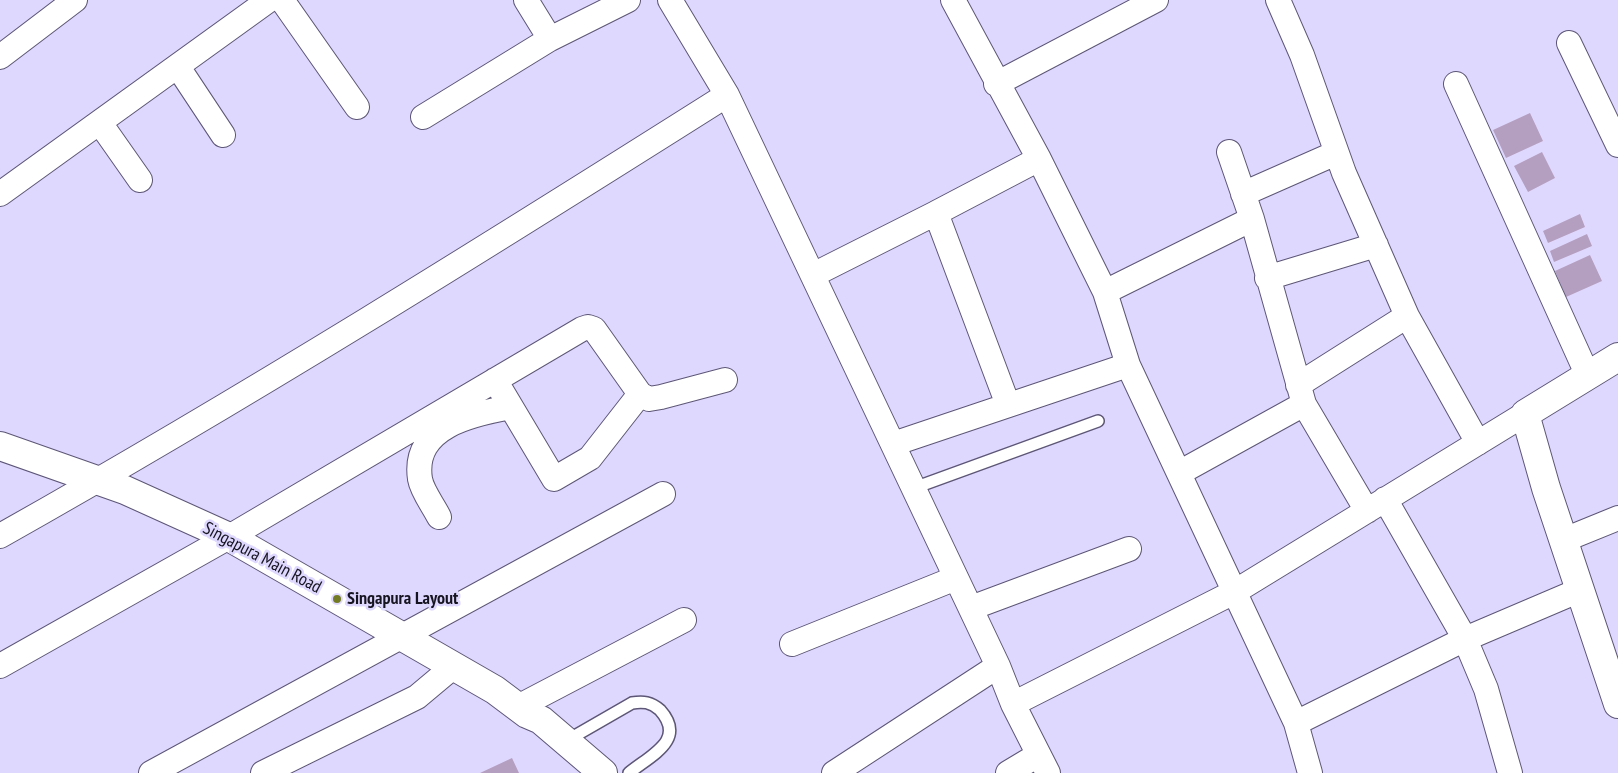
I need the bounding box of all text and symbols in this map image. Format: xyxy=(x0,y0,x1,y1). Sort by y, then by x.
street label: Singapura Main Road xyxy=(199,518,325,598)
place label: Singapura Layout xyxy=(347,588,458,610)
marker: Singapura Layout xyxy=(331,593,343,605)

